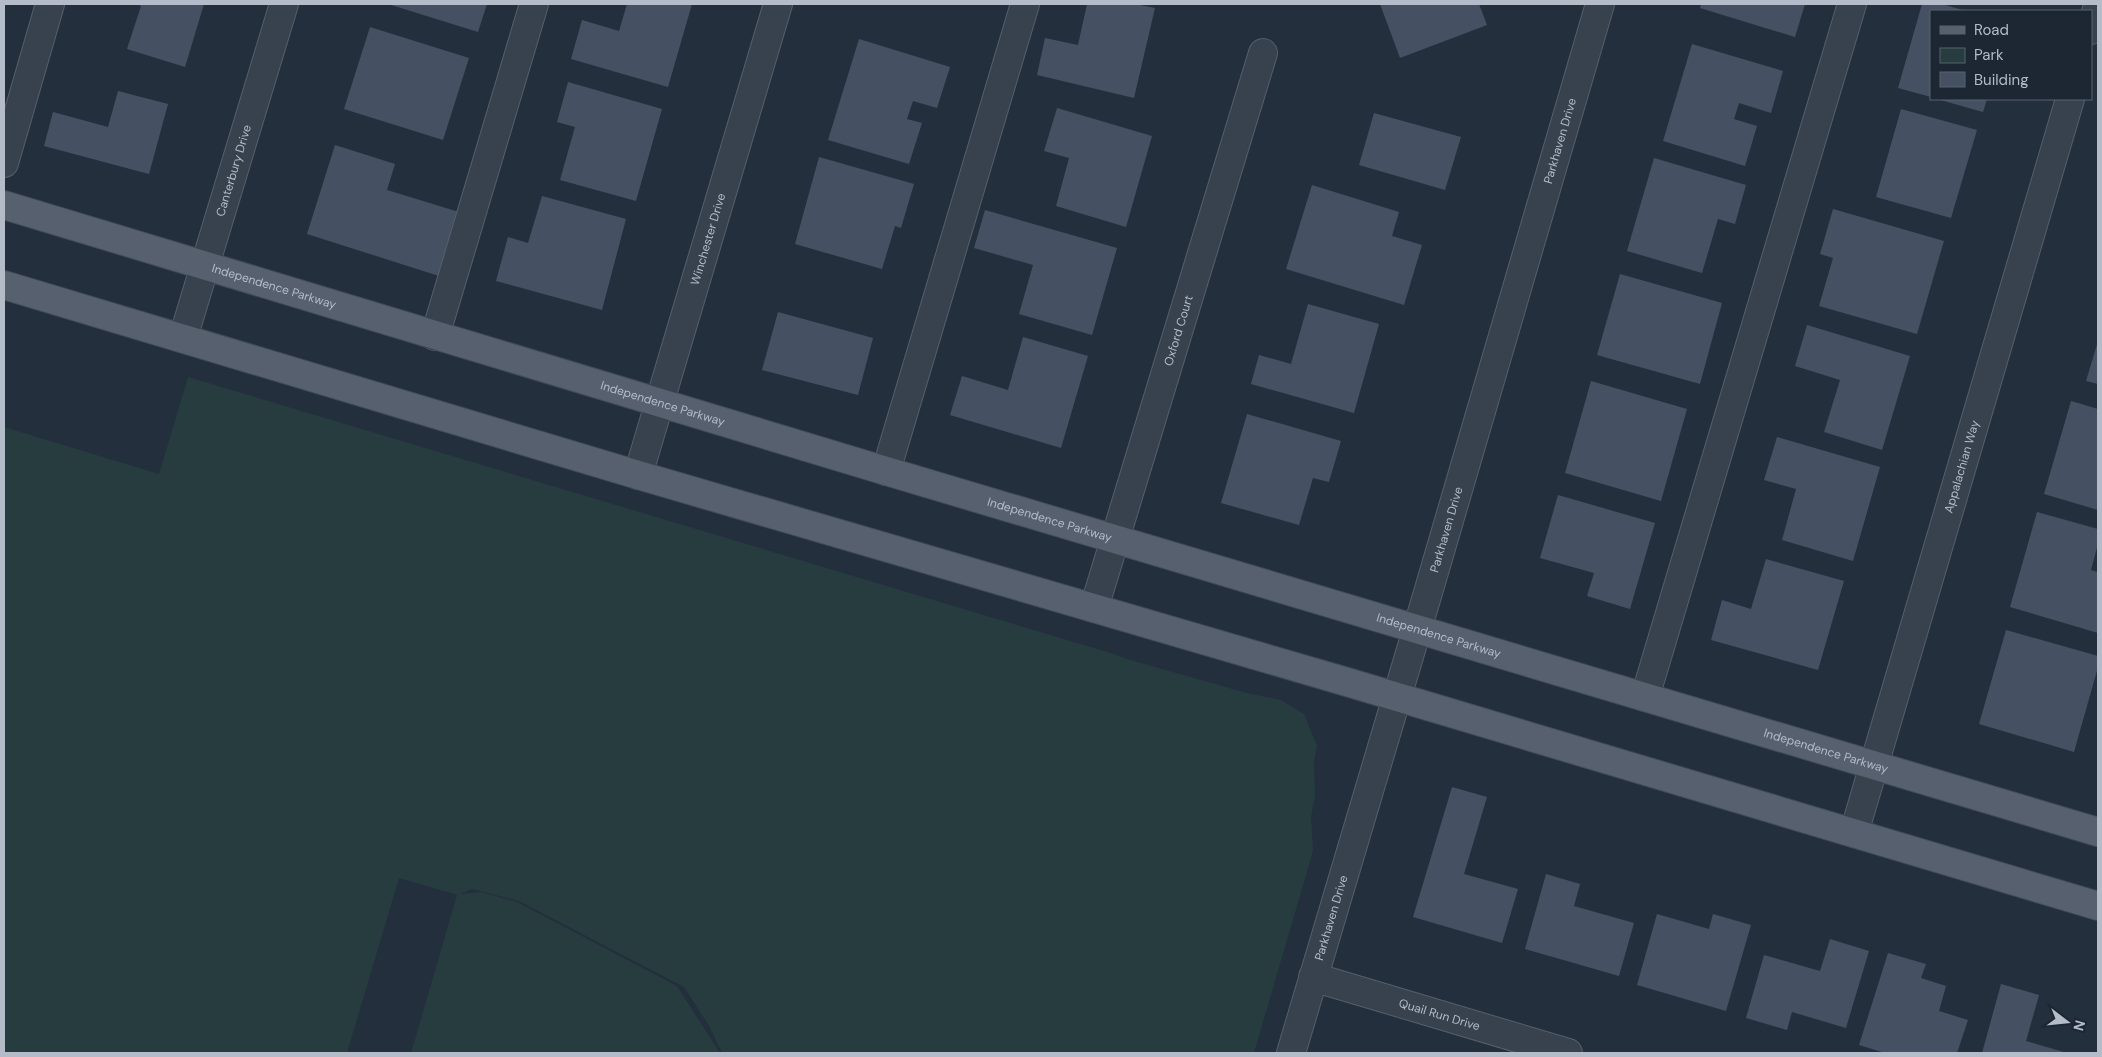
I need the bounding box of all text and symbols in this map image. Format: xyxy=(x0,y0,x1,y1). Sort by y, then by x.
legend xyxy=(1930,10,2092,100)
text: Road xyxy=(1974,20,2009,40)
text: Park xyxy=(1974,45,2004,65)
text: Building xyxy=(1974,70,2029,90)
street label: Parkhaven Drive xyxy=(1540,96,1580,186)
street label: Canterbury Drive xyxy=(212,123,255,218)
street label: Winchester Drive xyxy=(687,191,729,287)
street label: Independence Parkway xyxy=(210,260,338,313)
street label: Oxford Court xyxy=(1160,293,1197,368)
street label: Independence Parkway xyxy=(599,377,727,430)
street label: Appalachian Way xyxy=(1941,418,1983,515)
street label: Parkhaven Drive xyxy=(1426,485,1467,574)
street label: Independence Parkway xyxy=(985,494,1114,546)
street label: Independence Parkway xyxy=(1375,610,1503,662)
street label: Independence Parkway xyxy=(1762,725,1890,777)
street label: Parkhaven Drive xyxy=(1311,873,1352,962)
street label: Quail Run Drive xyxy=(1397,995,1482,1034)
north arrow xyxy=(2042,997,2092,1047)
text: N xyxy=(2069,1018,2090,1033)

